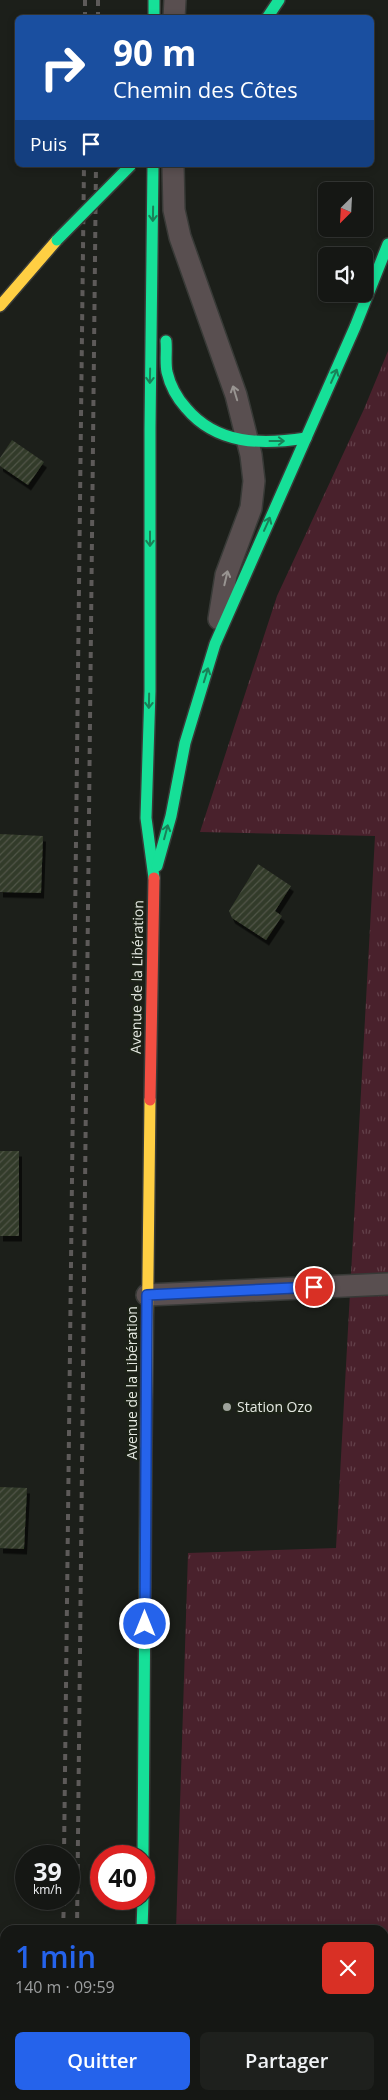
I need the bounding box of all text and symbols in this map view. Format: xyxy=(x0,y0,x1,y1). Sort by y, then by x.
text: 90 m xyxy=(113,29,196,76)
icon: right xyxy=(30,35,95,100)
text: Chemin des Côtes xyxy=(113,74,298,104)
icon: arrive xyxy=(77,130,105,158)
text: Puis xyxy=(30,131,67,157)
north arrow xyxy=(318,182,372,238)
map controls xyxy=(318,182,373,302)
one-way arrow xyxy=(148,205,158,221)
button: sound xyxy=(318,247,373,302)
one-way arrow xyxy=(146,368,155,384)
one-way arrow xyxy=(329,369,339,384)
one-way arrow xyxy=(229,385,239,401)
one-way arrow xyxy=(268,436,285,446)
one-way arrow xyxy=(263,517,273,532)
one-way arrow xyxy=(145,530,155,546)
one-way arrow xyxy=(222,571,231,587)
one-way arrow xyxy=(202,667,211,683)
one-way arrow xyxy=(145,693,154,709)
one-way arrow xyxy=(162,824,172,840)
street label: Avenue de la Libération xyxy=(126,900,147,1054)
pin xyxy=(293,1266,335,1308)
icon: arrive xyxy=(300,1273,328,1301)
street label: Avenue de la Libération xyxy=(122,1306,141,1460)
place label: Station Ozo xyxy=(237,1397,313,1416)
marker: Station Ozo xyxy=(221,1401,233,1413)
position arrow xyxy=(118,1597,170,1649)
speed limit sign: 40 xyxy=(90,1845,155,1910)
text: 39 xyxy=(33,1854,62,1888)
text: km/h xyxy=(33,1881,62,1898)
text: 1 min xyxy=(15,1936,96,1977)
button: close xyxy=(322,1942,374,1994)
text: 140 m · 09:59 xyxy=(15,1976,115,1998)
button: Quitter xyxy=(15,2032,190,2090)
button: Partager xyxy=(200,2032,374,2090)

